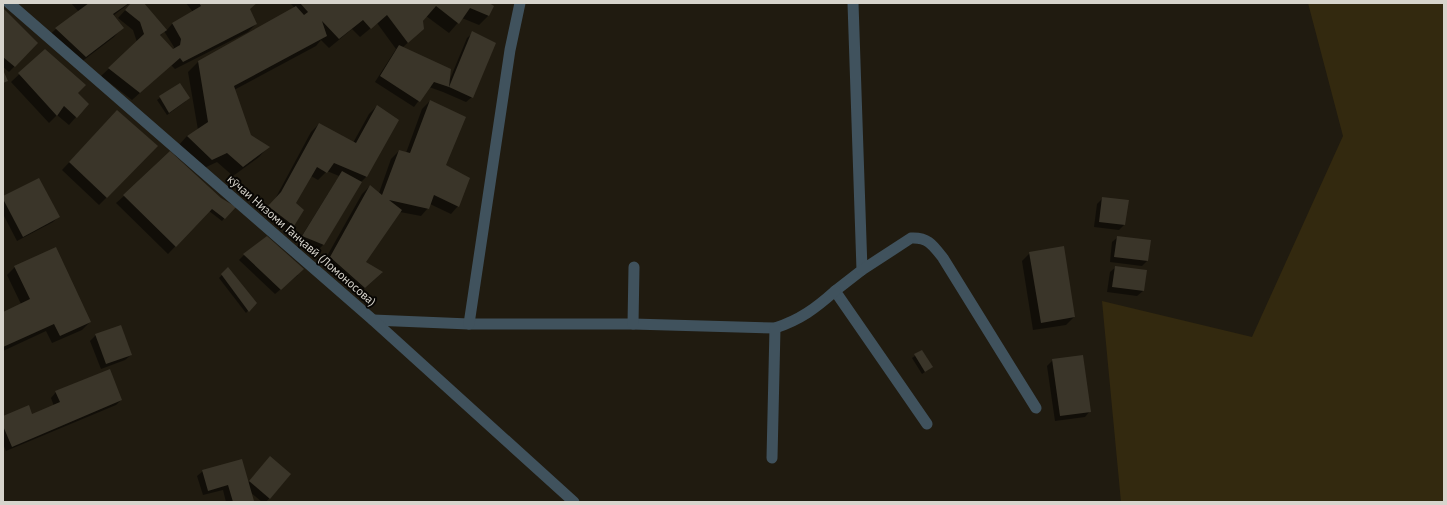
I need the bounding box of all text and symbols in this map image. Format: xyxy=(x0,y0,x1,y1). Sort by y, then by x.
street label: кӯчаи Низоми Ганҷавӣ (Ломоносова) xyxy=(225,171,379,309)

